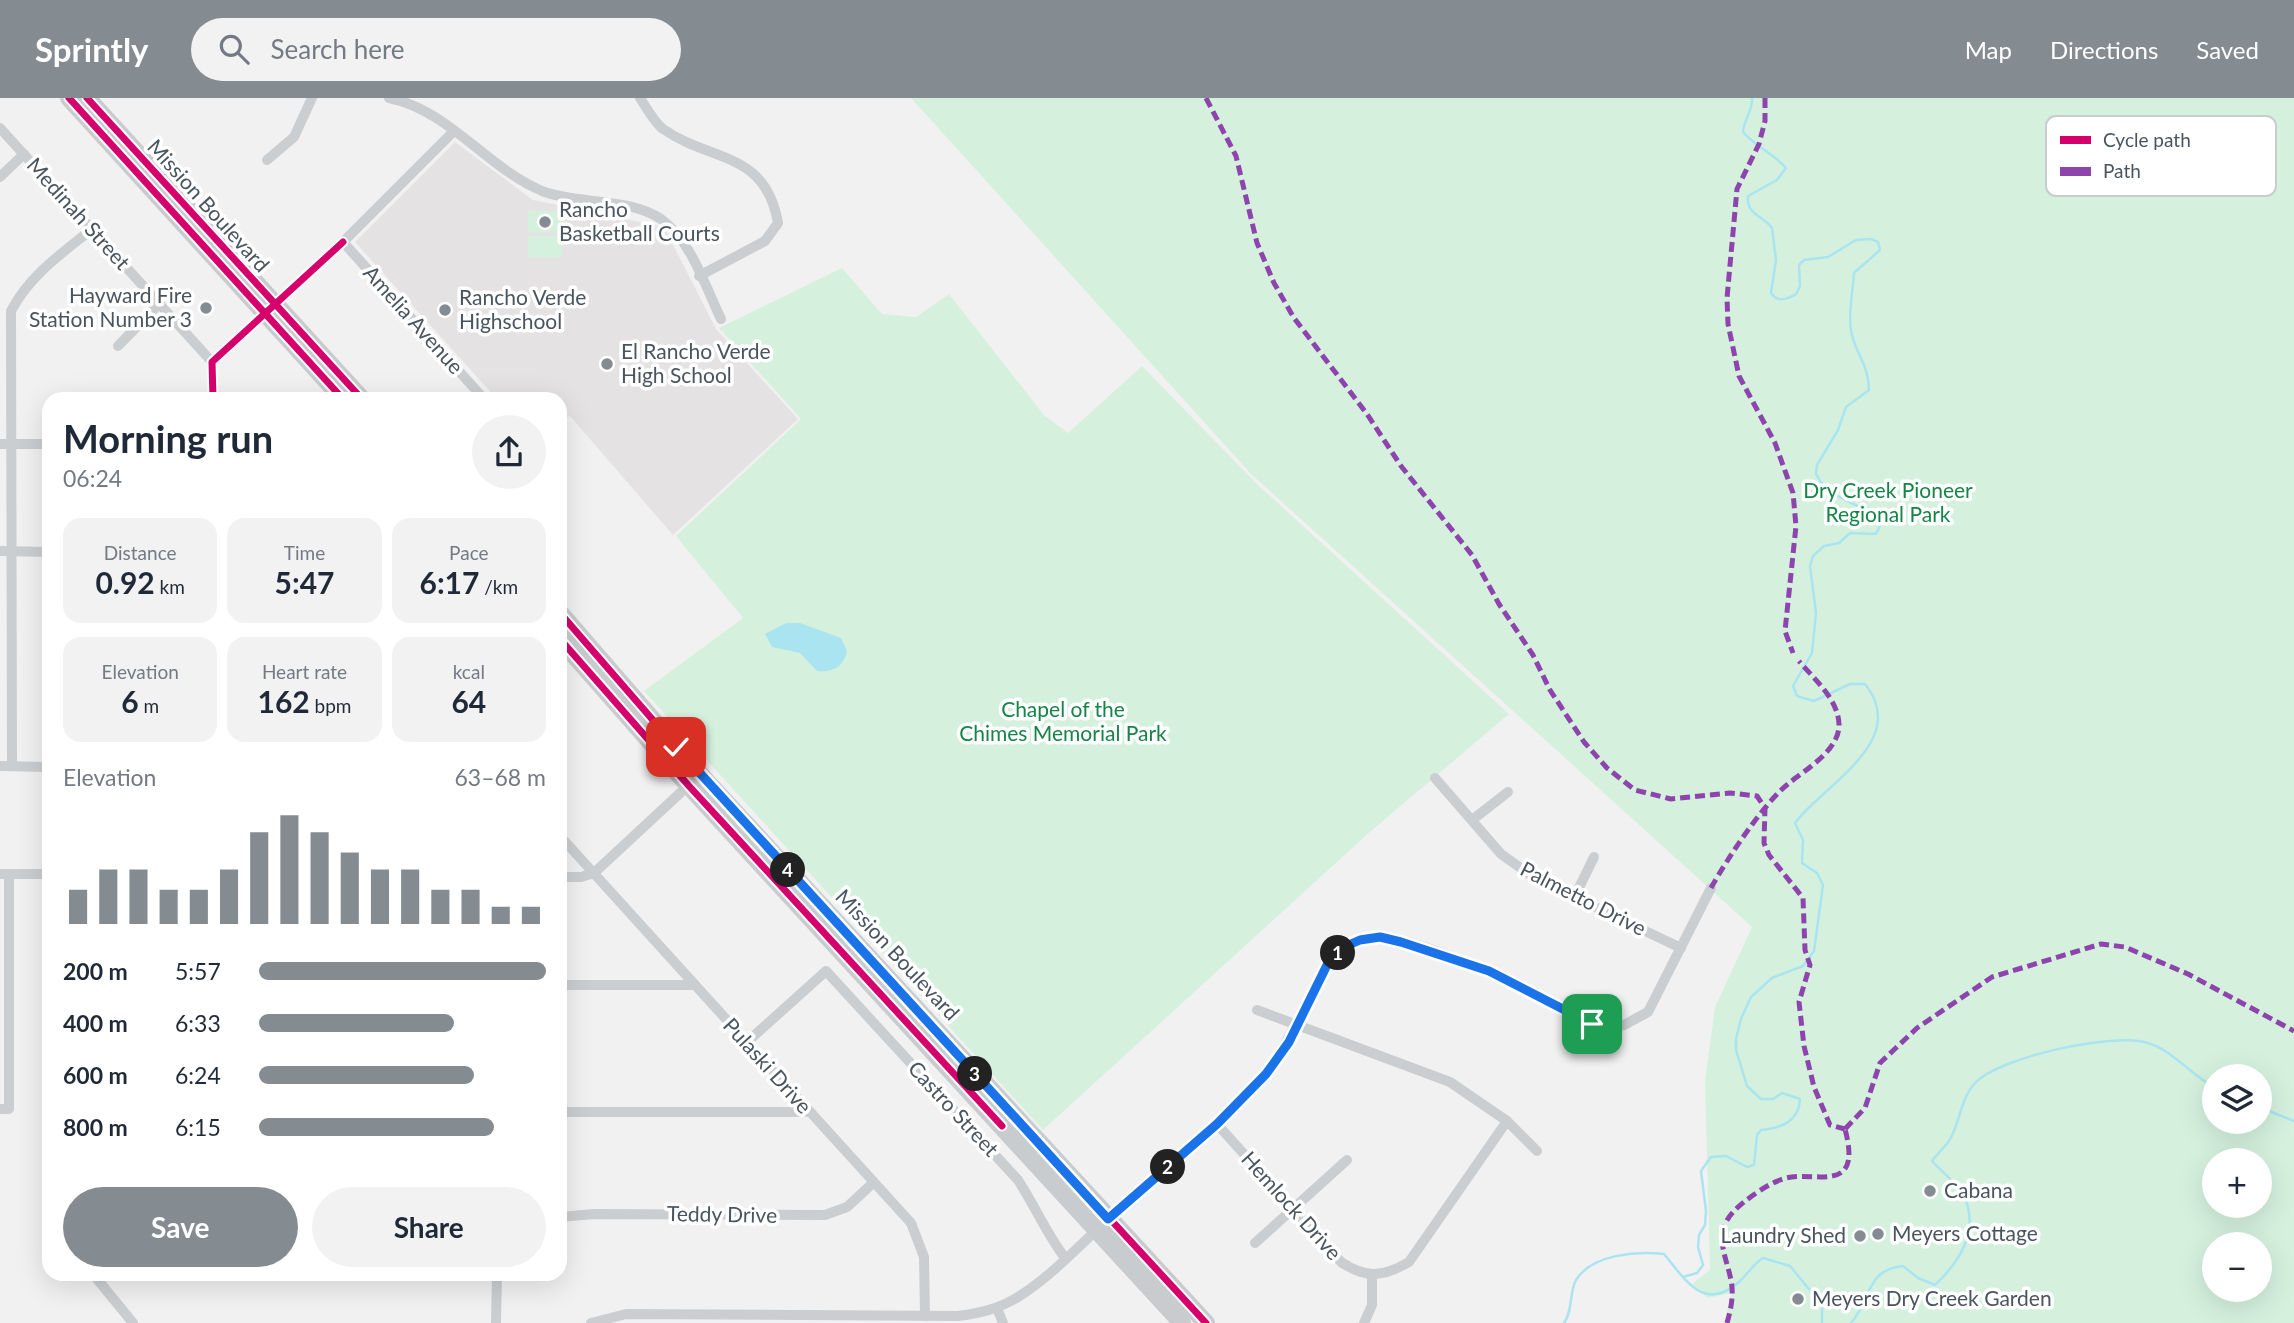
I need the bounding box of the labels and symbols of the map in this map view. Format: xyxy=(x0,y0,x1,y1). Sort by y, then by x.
legend xyxy=(2046,116,2276,196)
text: Cycle path xyxy=(2103,128,2191,151)
street label: Mission Boulevard xyxy=(143,134,275,276)
street label: Medinah Street xyxy=(22,152,136,274)
text: Path xyxy=(2103,159,2141,182)
place label: Rancho Basketball Courts xyxy=(559,196,720,245)
marker: Rancho Basketball Courts xyxy=(537,214,553,230)
street label: Amelia Avenue xyxy=(359,260,469,378)
place label: Hayward Fire Station Number 3 xyxy=(29,282,192,331)
place label: Rancho Verde Highschool xyxy=(459,284,586,333)
marker: Hayward Fire Station Number 3 xyxy=(198,300,214,316)
marker: Rancho Verde Highschool xyxy=(437,302,453,318)
place label: El Rancho Verde High School xyxy=(621,338,771,387)
marker: El Rancho Verde High School xyxy=(599,356,615,372)
park label: Dry Creek Pioneer Regional Park xyxy=(1803,477,1973,526)
park label: Chapel of the Chimes Memorial Park xyxy=(959,696,1167,745)
pin xyxy=(646,717,706,777)
pin: 4 xyxy=(770,852,806,888)
street label: Palmetto Drive xyxy=(1517,855,1651,940)
street label: Mission Boulevard xyxy=(831,883,965,1024)
pin: 1 xyxy=(1320,936,1356,970)
pin xyxy=(1562,994,1622,1054)
street label: Pulaski Drive xyxy=(719,1012,818,1118)
street label: Castro Street xyxy=(904,1055,1005,1161)
pin: 3 xyxy=(958,1056,992,1091)
street label: Hemlock Drive xyxy=(1237,1146,1347,1264)
pin: 2 xyxy=(1150,1150,1186,1184)
place label: Cabana xyxy=(1944,1177,2013,1202)
marker: Cabana xyxy=(1922,1183,1938,1199)
street label: Teddy Drive xyxy=(667,1200,777,1227)
place label: Meyers Cottage xyxy=(1892,1220,2038,1245)
place label: Laundry Shed xyxy=(1720,1222,1846,1247)
marker: Meyers Cottage xyxy=(1870,1226,1886,1242)
marker: Laundry Shed xyxy=(1852,1228,1868,1244)
place label: Meyers Dry Creek Garden xyxy=(1812,1285,2052,1310)
marker: Meyers Dry Creek Garden xyxy=(1790,1291,1806,1307)

